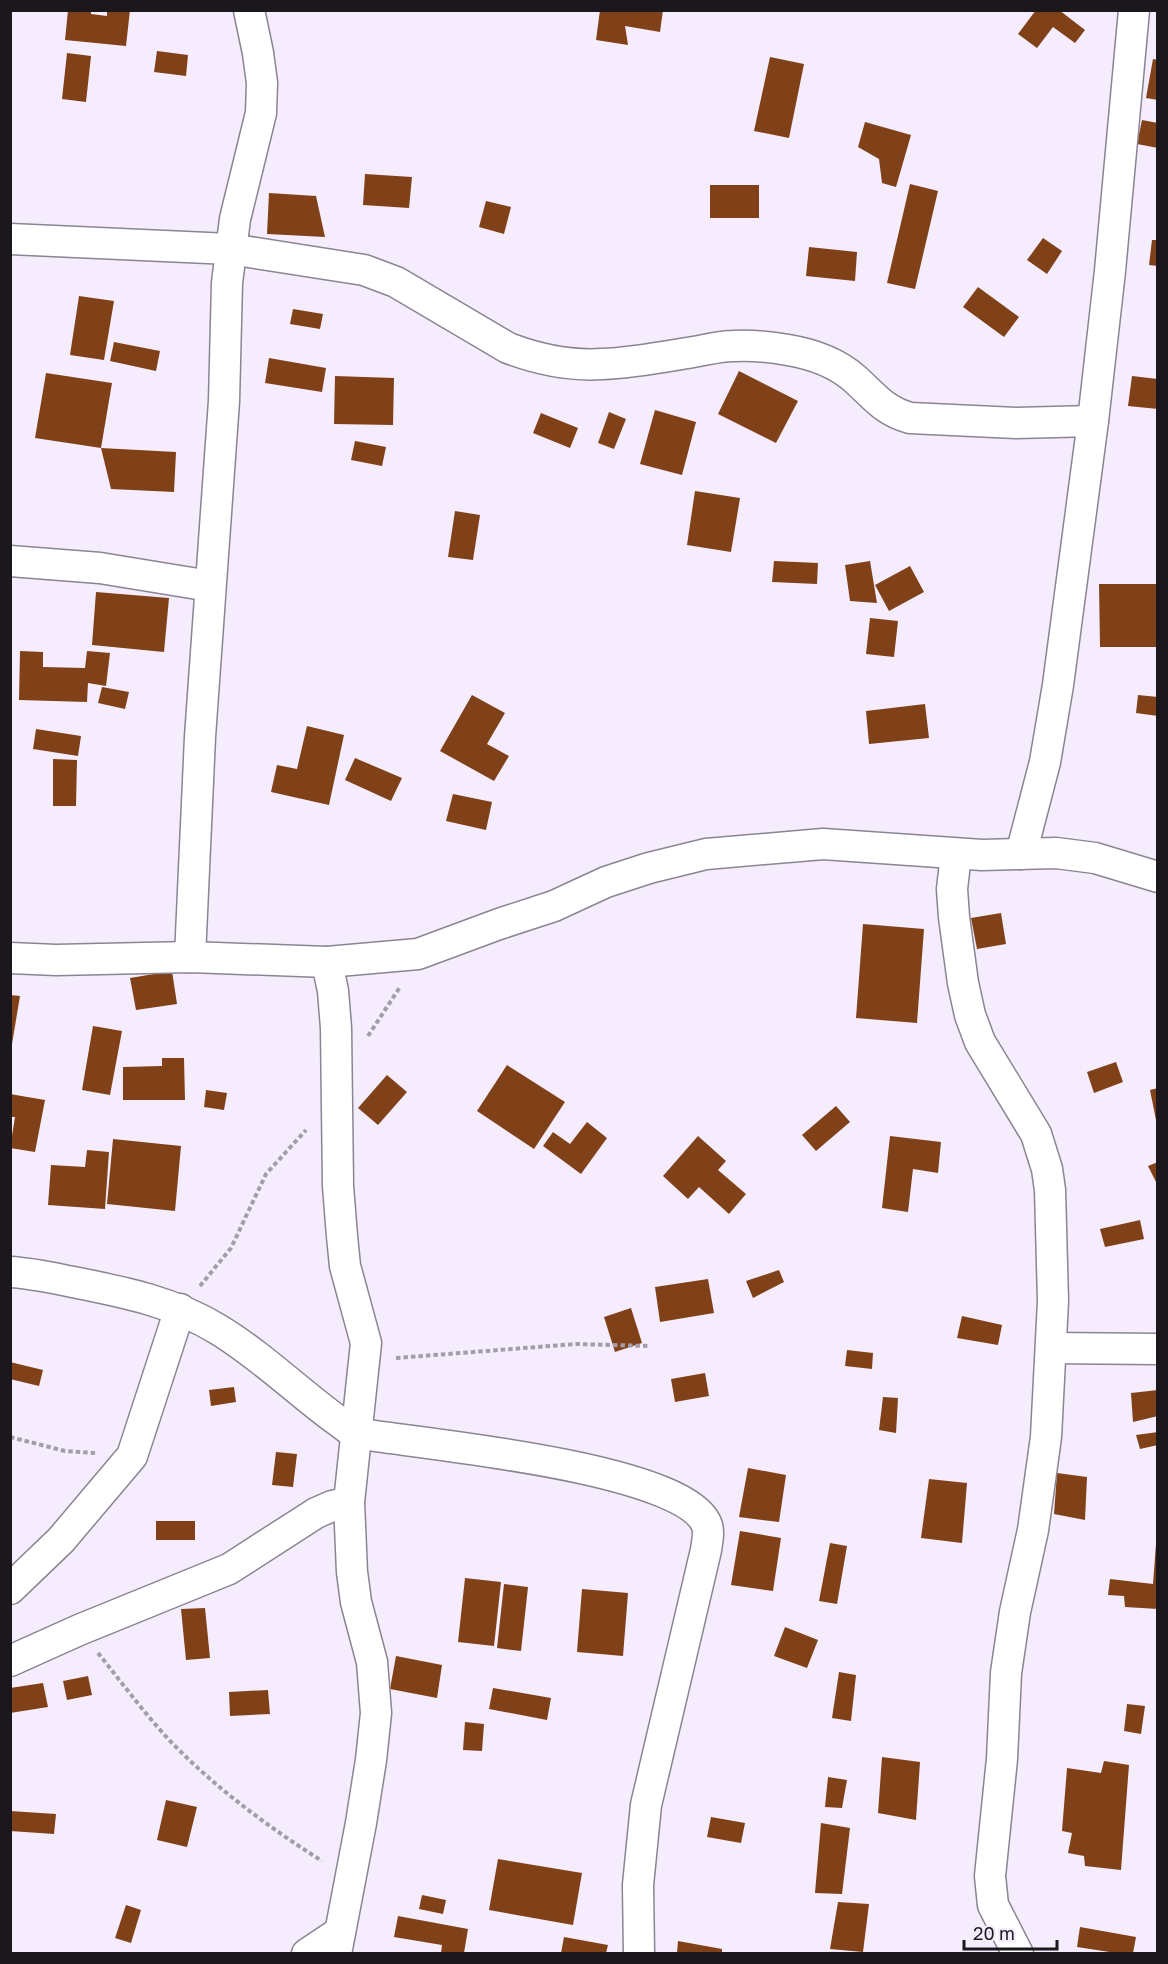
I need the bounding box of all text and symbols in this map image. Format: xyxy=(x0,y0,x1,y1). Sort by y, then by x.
scale bar xyxy=(964,1913,1057,1951)
text: 20 m xyxy=(973,1922,1015,1944)

